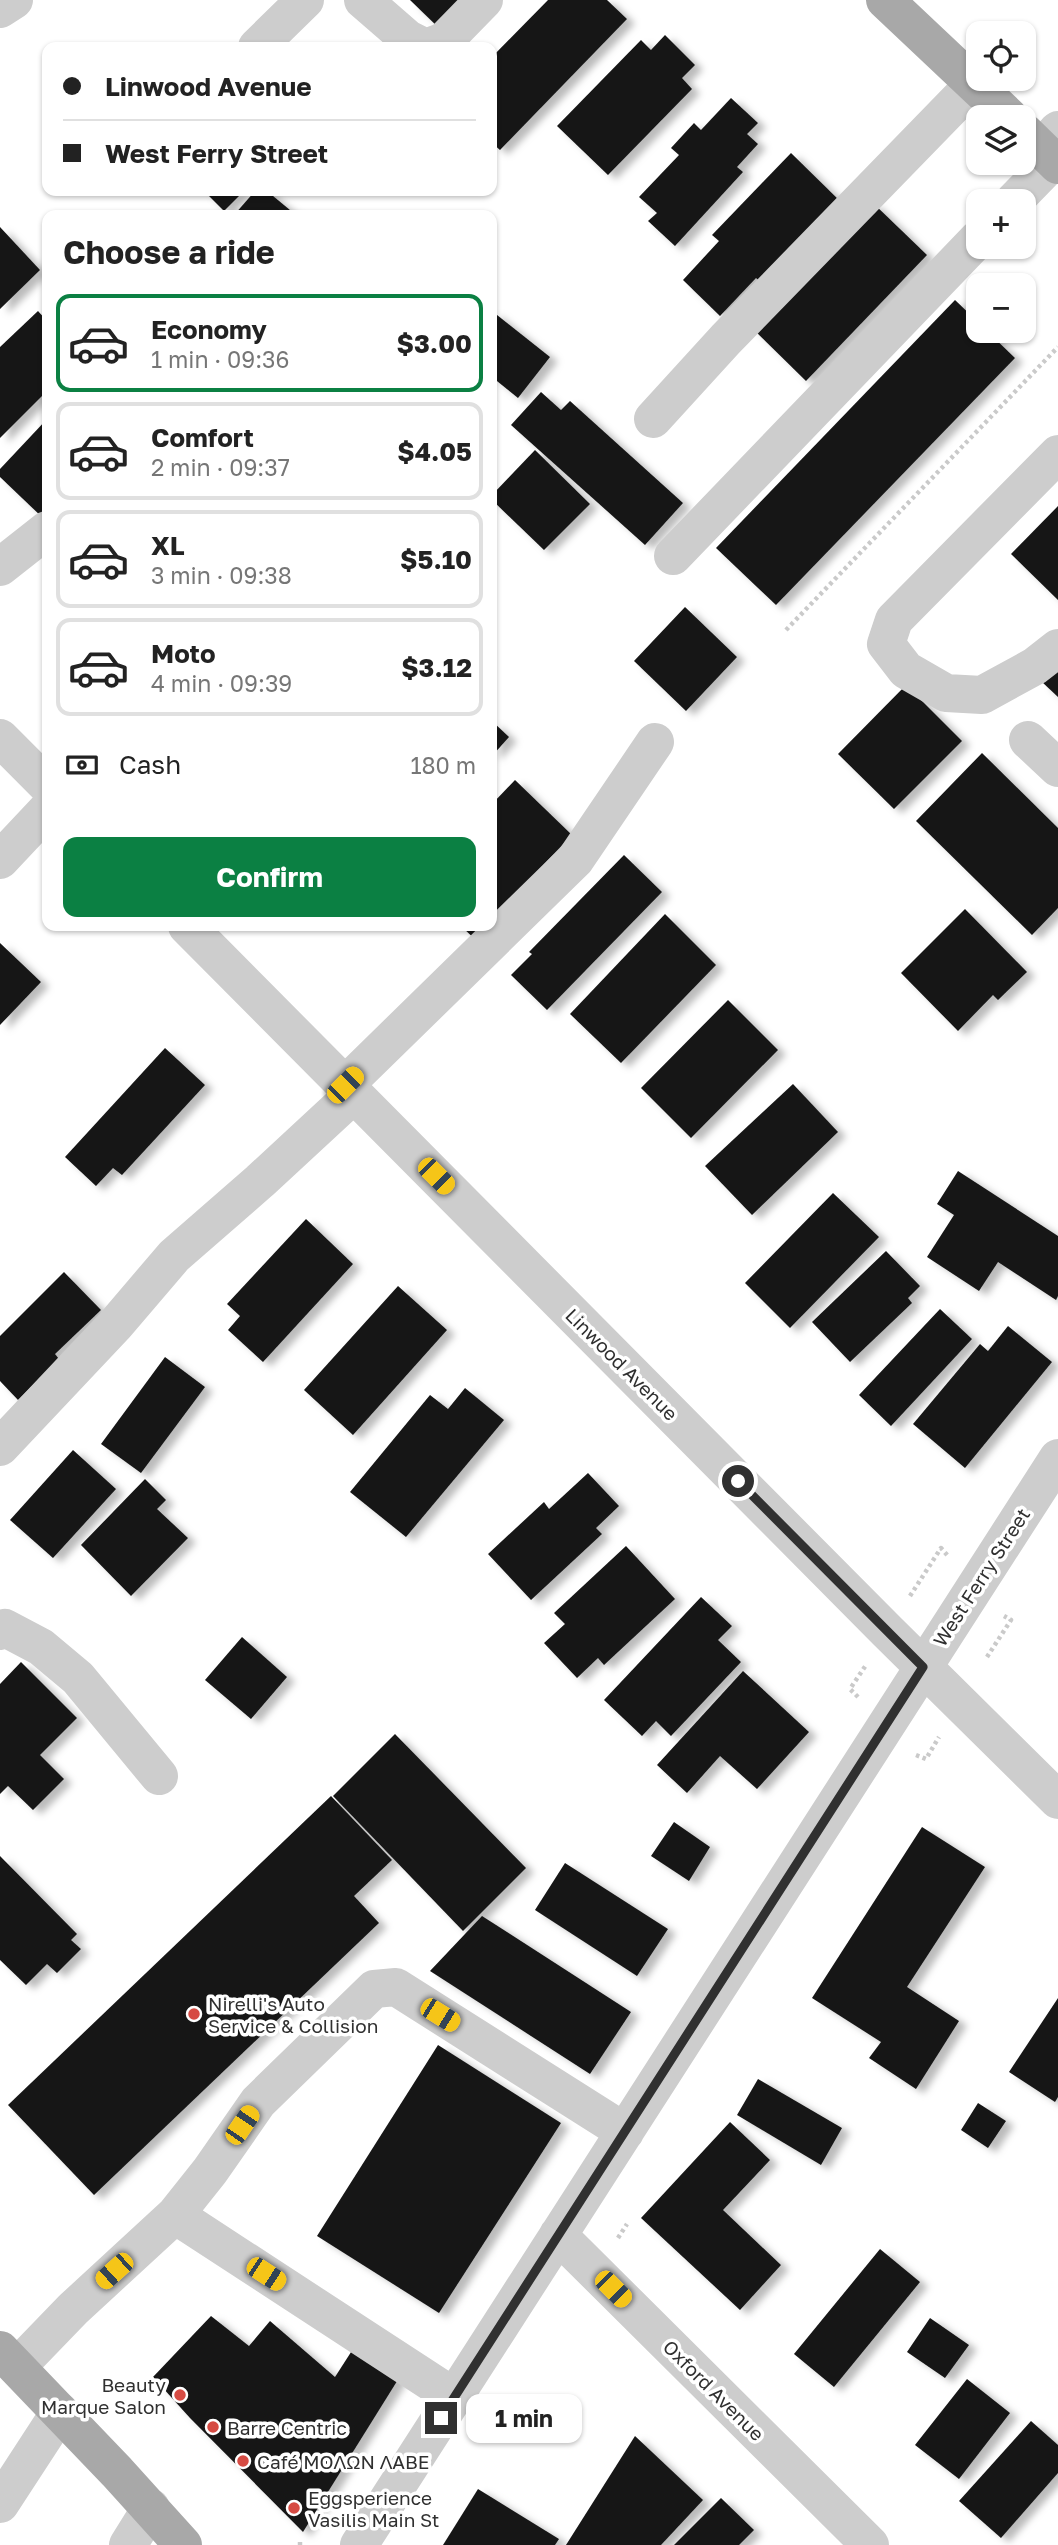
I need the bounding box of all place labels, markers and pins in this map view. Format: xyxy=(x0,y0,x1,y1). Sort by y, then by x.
place label: Nirelli's Auto Service & Collision xyxy=(208,1992,378,2037)
marker: Nirelli's Auto Service & Collision xyxy=(186,2006,202,2022)
place label: Beauty Marque Salon xyxy=(41,2373,166,2418)
marker: Beauty Marque Salon xyxy=(172,2387,188,2403)
place label: Barre Centric xyxy=(227,2416,347,2439)
marker: Barre Centric xyxy=(205,2419,221,2435)
place label: Café MOΛΩN ΛABE xyxy=(257,2450,429,2473)
marker: Café MOΛΩN ΛABE xyxy=(235,2453,251,2469)
place label: Eggsperience Vasilis Main St xyxy=(308,2486,439,2531)
marker: Eggsperience Vasilis Main St xyxy=(286,2500,302,2516)

